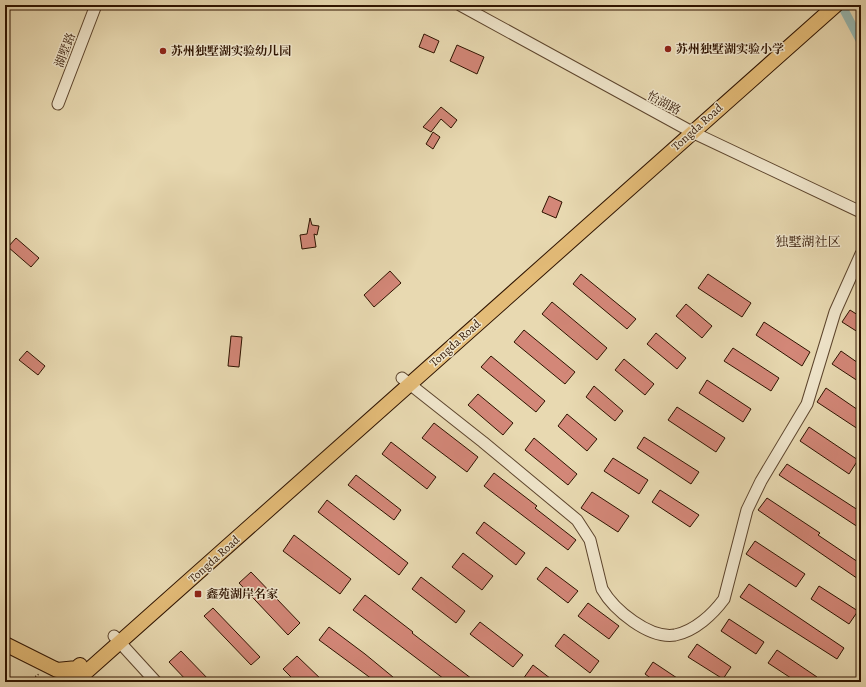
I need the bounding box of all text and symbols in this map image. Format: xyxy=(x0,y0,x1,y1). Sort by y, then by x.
street label: 湖墅路 xyxy=(51,30,79,70)
place label: 苏州独墅湖实验小学 xyxy=(676,41,784,57)
place label: 苏州独墅湖实验幼儿园 xyxy=(171,43,291,59)
marker: 苏州独墅湖实验小学 xyxy=(663,44,673,54)
marker: 苏州独墅湖实验幼儿园 xyxy=(158,46,168,56)
street label: 怡湖路 xyxy=(644,87,684,119)
street label: Tongda Road xyxy=(668,99,726,154)
district label: 独墅湖社区 xyxy=(775,233,841,250)
street label: Tongda Road xyxy=(426,315,484,370)
street label: Tongda Road xyxy=(185,531,243,586)
place label: 鑫苑湖岸名家 xyxy=(206,586,278,602)
marker: 鑫苑湖岸名家 xyxy=(193,589,203,599)

